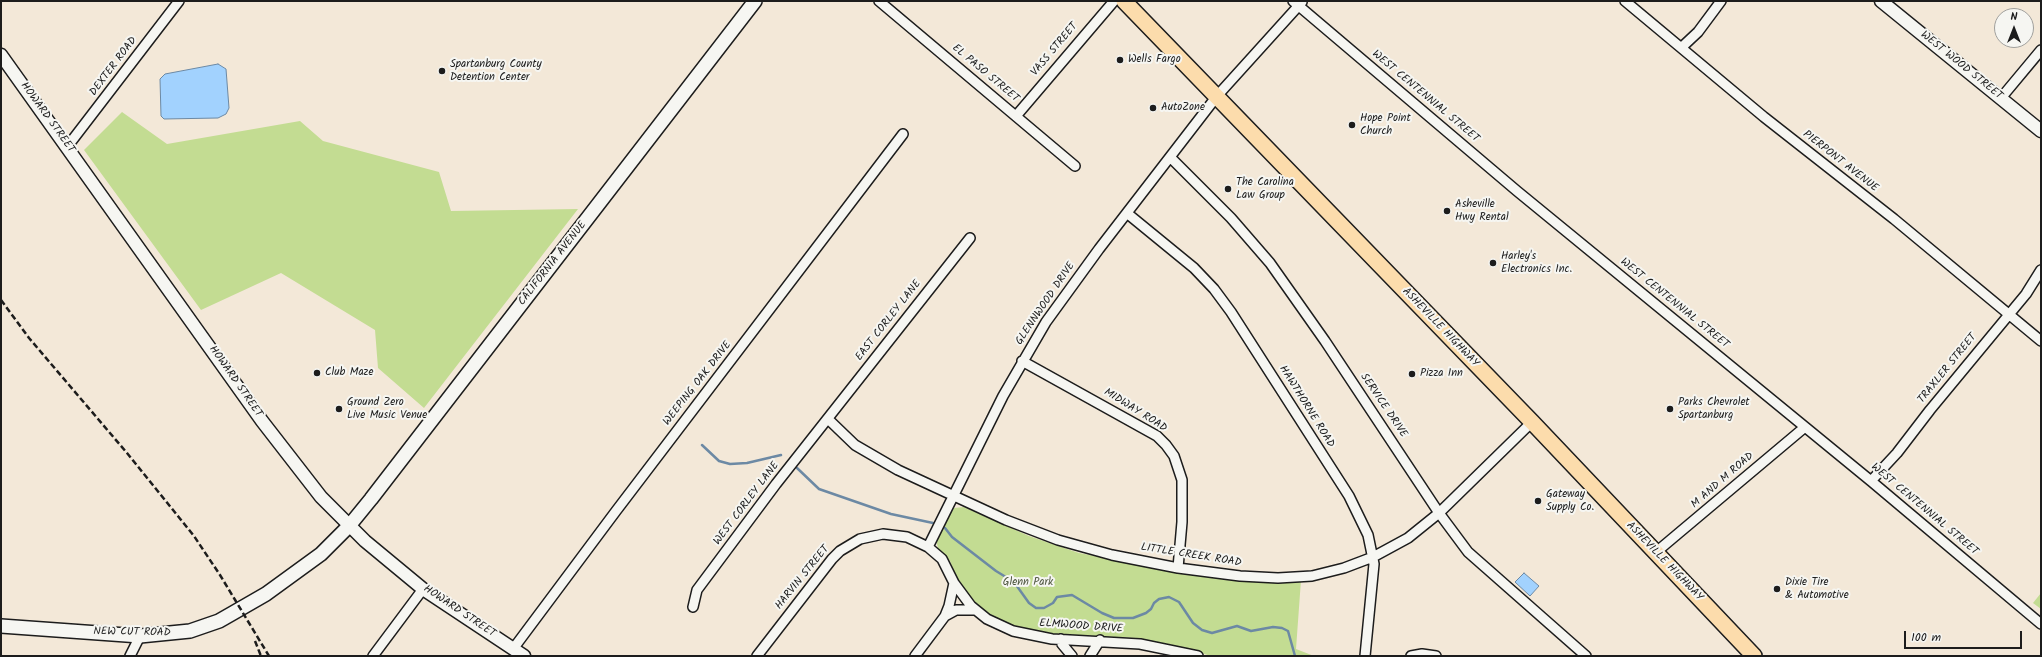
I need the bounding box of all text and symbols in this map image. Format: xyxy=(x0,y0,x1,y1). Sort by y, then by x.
north arrow xyxy=(1994,8,2034,48)
text: N xyxy=(2011,8,2017,26)
street label: VASS STREET xyxy=(1029,21,1081,79)
street label: WEST WOOD STREET xyxy=(1917,29,2005,103)
street label: DEXTER ROAD xyxy=(88,35,140,99)
street label: EL PASO STREET xyxy=(949,42,1021,106)
street label: WEST CENTENNIAL STREET xyxy=(1369,48,1481,146)
place label: Wells Fargo xyxy=(1128,53,1181,67)
marker: Wells Fargo xyxy=(1115,55,1125,65)
place label: Spartanburg County Detention Center xyxy=(450,58,542,84)
marker: Spartanburg County Detention Center xyxy=(437,66,447,76)
street label: HOWARD STREET xyxy=(17,80,77,156)
place label: AutoZone xyxy=(1161,101,1205,115)
marker: AutoZone xyxy=(1148,103,1158,113)
place label: Hope Point Church xyxy=(1360,112,1411,138)
marker: Hope Point Church xyxy=(1347,120,1357,130)
street label: PIERPONT AVENUE xyxy=(1800,128,1880,196)
place label: The Carolina Law Group xyxy=(1236,176,1294,202)
marker: The Carolina Law Group xyxy=(1223,184,1233,194)
place label: Asheville Hwy Rental xyxy=(1455,198,1509,224)
marker: Asheville Hwy Rental xyxy=(1442,206,1452,216)
street label: CALIFORNIA AVENUE xyxy=(516,219,590,309)
place label: Harley's Electronics Inc. xyxy=(1501,250,1572,276)
street label: WEST CENTENNIAL STREET xyxy=(1617,256,1731,352)
marker: Harley's Electronics Inc. xyxy=(1488,258,1498,268)
street label: GLENNWOOD DRIVE xyxy=(1013,260,1079,348)
street label: EAST CORLEY LANE xyxy=(853,278,925,364)
street label: ASHEVILLE HIGHWAY xyxy=(1399,286,1481,370)
street label: TRAXLER STREET xyxy=(1916,331,1980,407)
street label: WEEPING OAK DRIVE xyxy=(661,339,735,429)
street label: HOWARD STREET xyxy=(205,344,265,420)
street label: HAWTHORNE ROAD xyxy=(1275,364,1337,450)
place label: Club Maze xyxy=(325,366,373,380)
place label: Pizza Inn xyxy=(1420,367,1463,381)
marker: Club Maze xyxy=(312,368,322,378)
marker: Pizza Inn xyxy=(1407,369,1417,379)
street label: SERVICE DRIVE xyxy=(1357,371,1409,441)
street label: MIDWAY ROAD xyxy=(1101,386,1169,436)
place label: Ground Zero Live Music Venue xyxy=(347,396,427,422)
place label: Parks Chevrolet Spartanburg xyxy=(1678,396,1750,422)
marker: Ground Zero Live Music Venue xyxy=(334,404,344,414)
marker: Parks Chevrolet Spartanburg xyxy=(1665,404,1675,414)
street label: M AND M ROAD xyxy=(1689,450,1757,512)
street label: WEST CORLEY LANE xyxy=(711,460,783,548)
street label: WEST CENTENNIAL STREET xyxy=(1868,461,1980,559)
place label: Gateway Supply Co. xyxy=(1546,488,1594,514)
marker: Gateway Supply Co. xyxy=(1533,496,1543,506)
street label: ASHEVILLE HIGHWAY xyxy=(1623,520,1705,604)
street label: LITTLE CREEK ROAD xyxy=(1140,542,1242,570)
street label: HARVIN STREET xyxy=(773,543,833,613)
park label: Glenn Park xyxy=(1003,576,1053,590)
place label: Dixie Tire & Automotive xyxy=(1785,576,1849,602)
street label: HOWARD STREET xyxy=(420,583,498,641)
marker: Dixie Tire & Automotive xyxy=(1772,584,1782,594)
street label: ELMWOOD DRIVE xyxy=(1039,617,1123,637)
scale bar xyxy=(1906,623,2024,649)
street label: NEW CUT ROAD xyxy=(93,626,171,640)
text: 100 m xyxy=(1911,628,1941,647)

